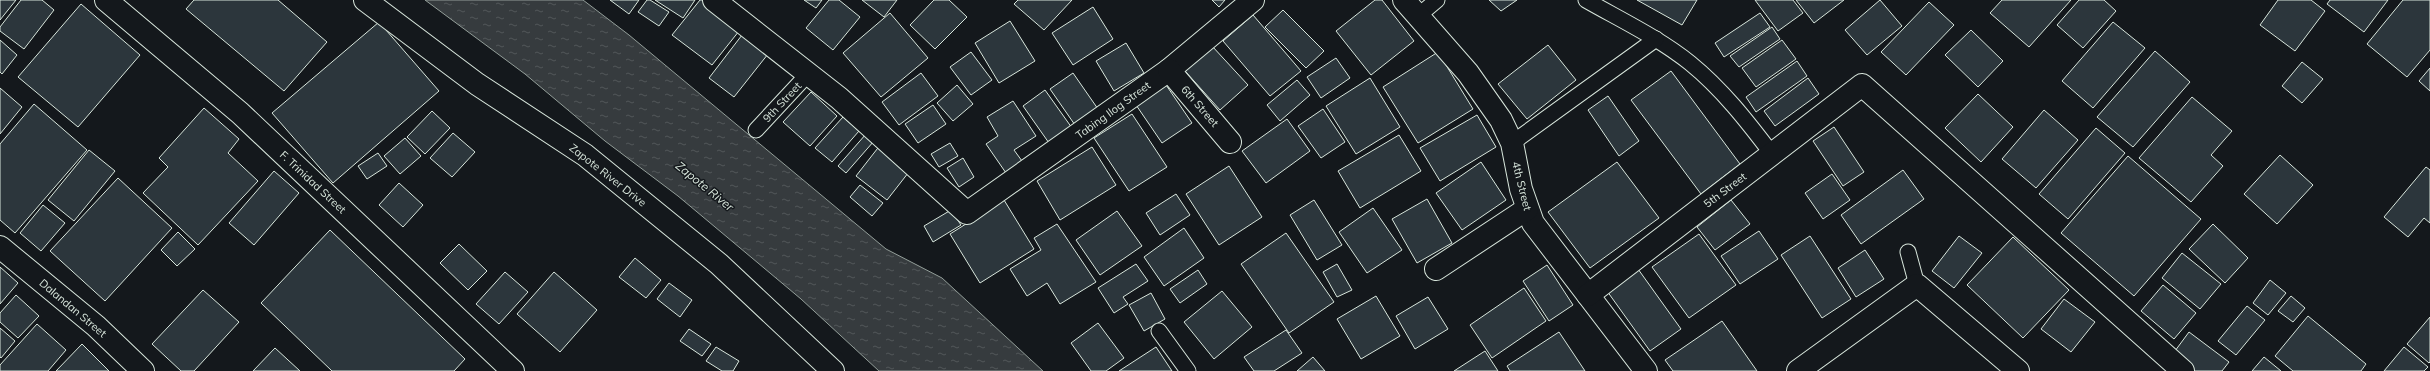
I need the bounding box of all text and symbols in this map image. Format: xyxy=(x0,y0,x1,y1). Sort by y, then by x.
street label: Tabing Ilog Street xyxy=(1073,78,1153,142)
street label: 9th Street xyxy=(760,79,804,125)
street label: 6th Street xyxy=(1178,82,1222,130)
street label: Zapote River Drive xyxy=(567,141,649,209)
street label: F. Trinidad Street xyxy=(277,148,349,216)
water label: Zapote River xyxy=(673,158,738,214)
street label: 4th Street xyxy=(1509,160,1535,212)
street label: 5th Street xyxy=(1701,169,1749,211)
street label: Dalandan Street xyxy=(37,276,110,340)

